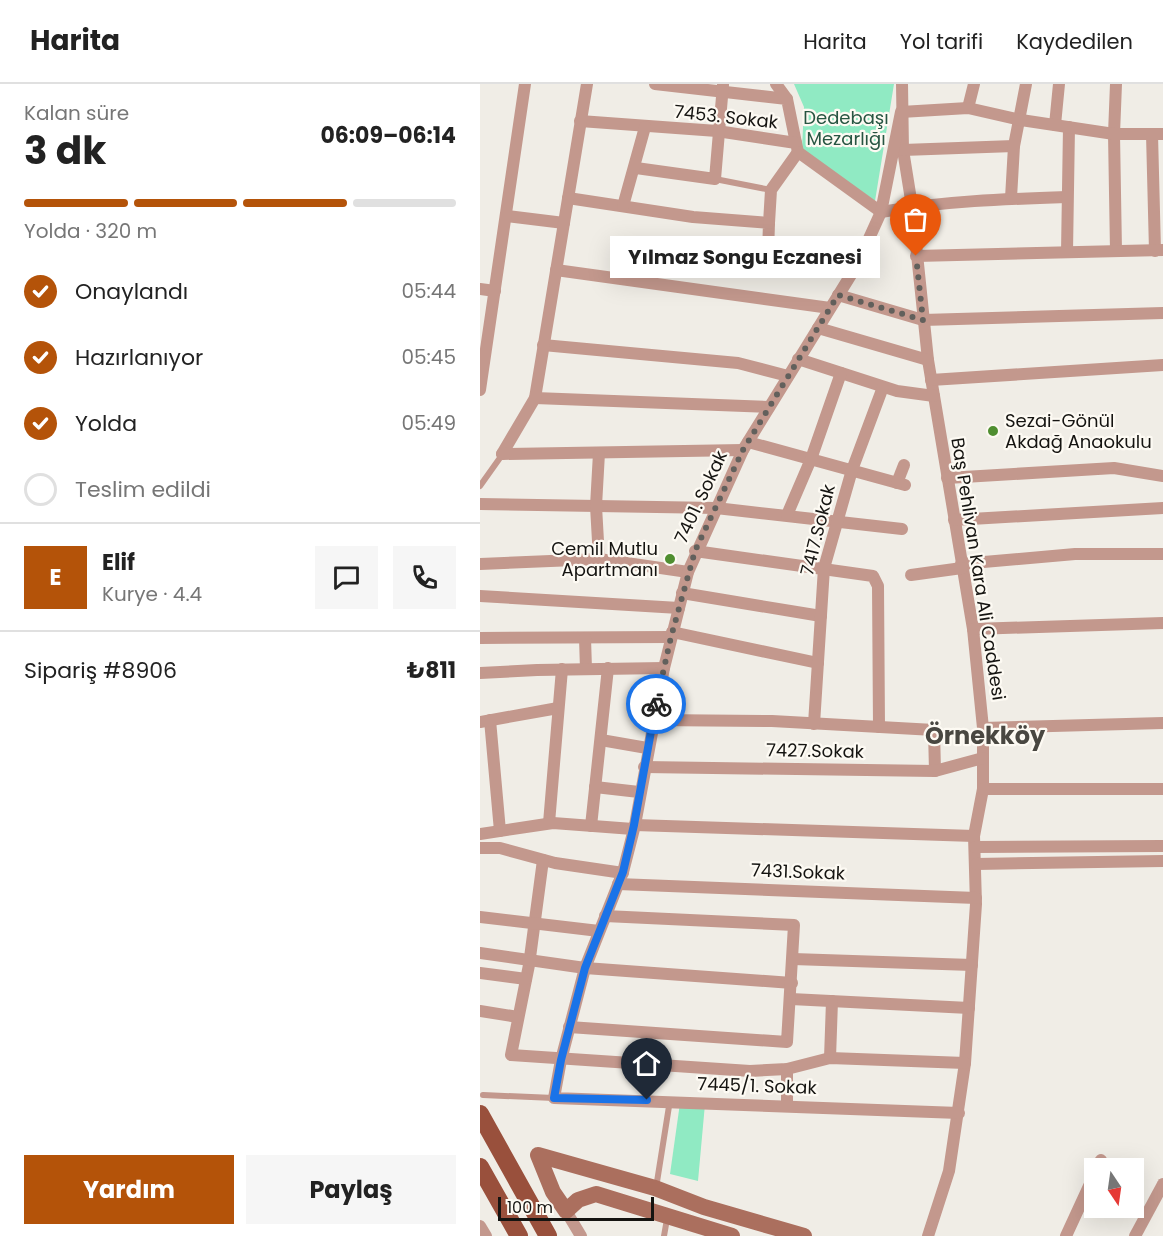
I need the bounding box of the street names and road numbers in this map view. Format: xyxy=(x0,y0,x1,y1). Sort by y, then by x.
street label: 7453. Sokak xyxy=(673,99,780,134)
street label: Baş Pehlivan Kara Ali Caddesi xyxy=(945,436,1012,702)
street label: 7401. Sokak xyxy=(668,446,733,547)
street label: 7417.Sokak xyxy=(794,481,841,578)
street label: 7427.Sokak xyxy=(766,737,865,764)
street label: 7431.Sokak xyxy=(751,857,846,886)
street label: 7445/1. Sokak xyxy=(697,1071,818,1100)

